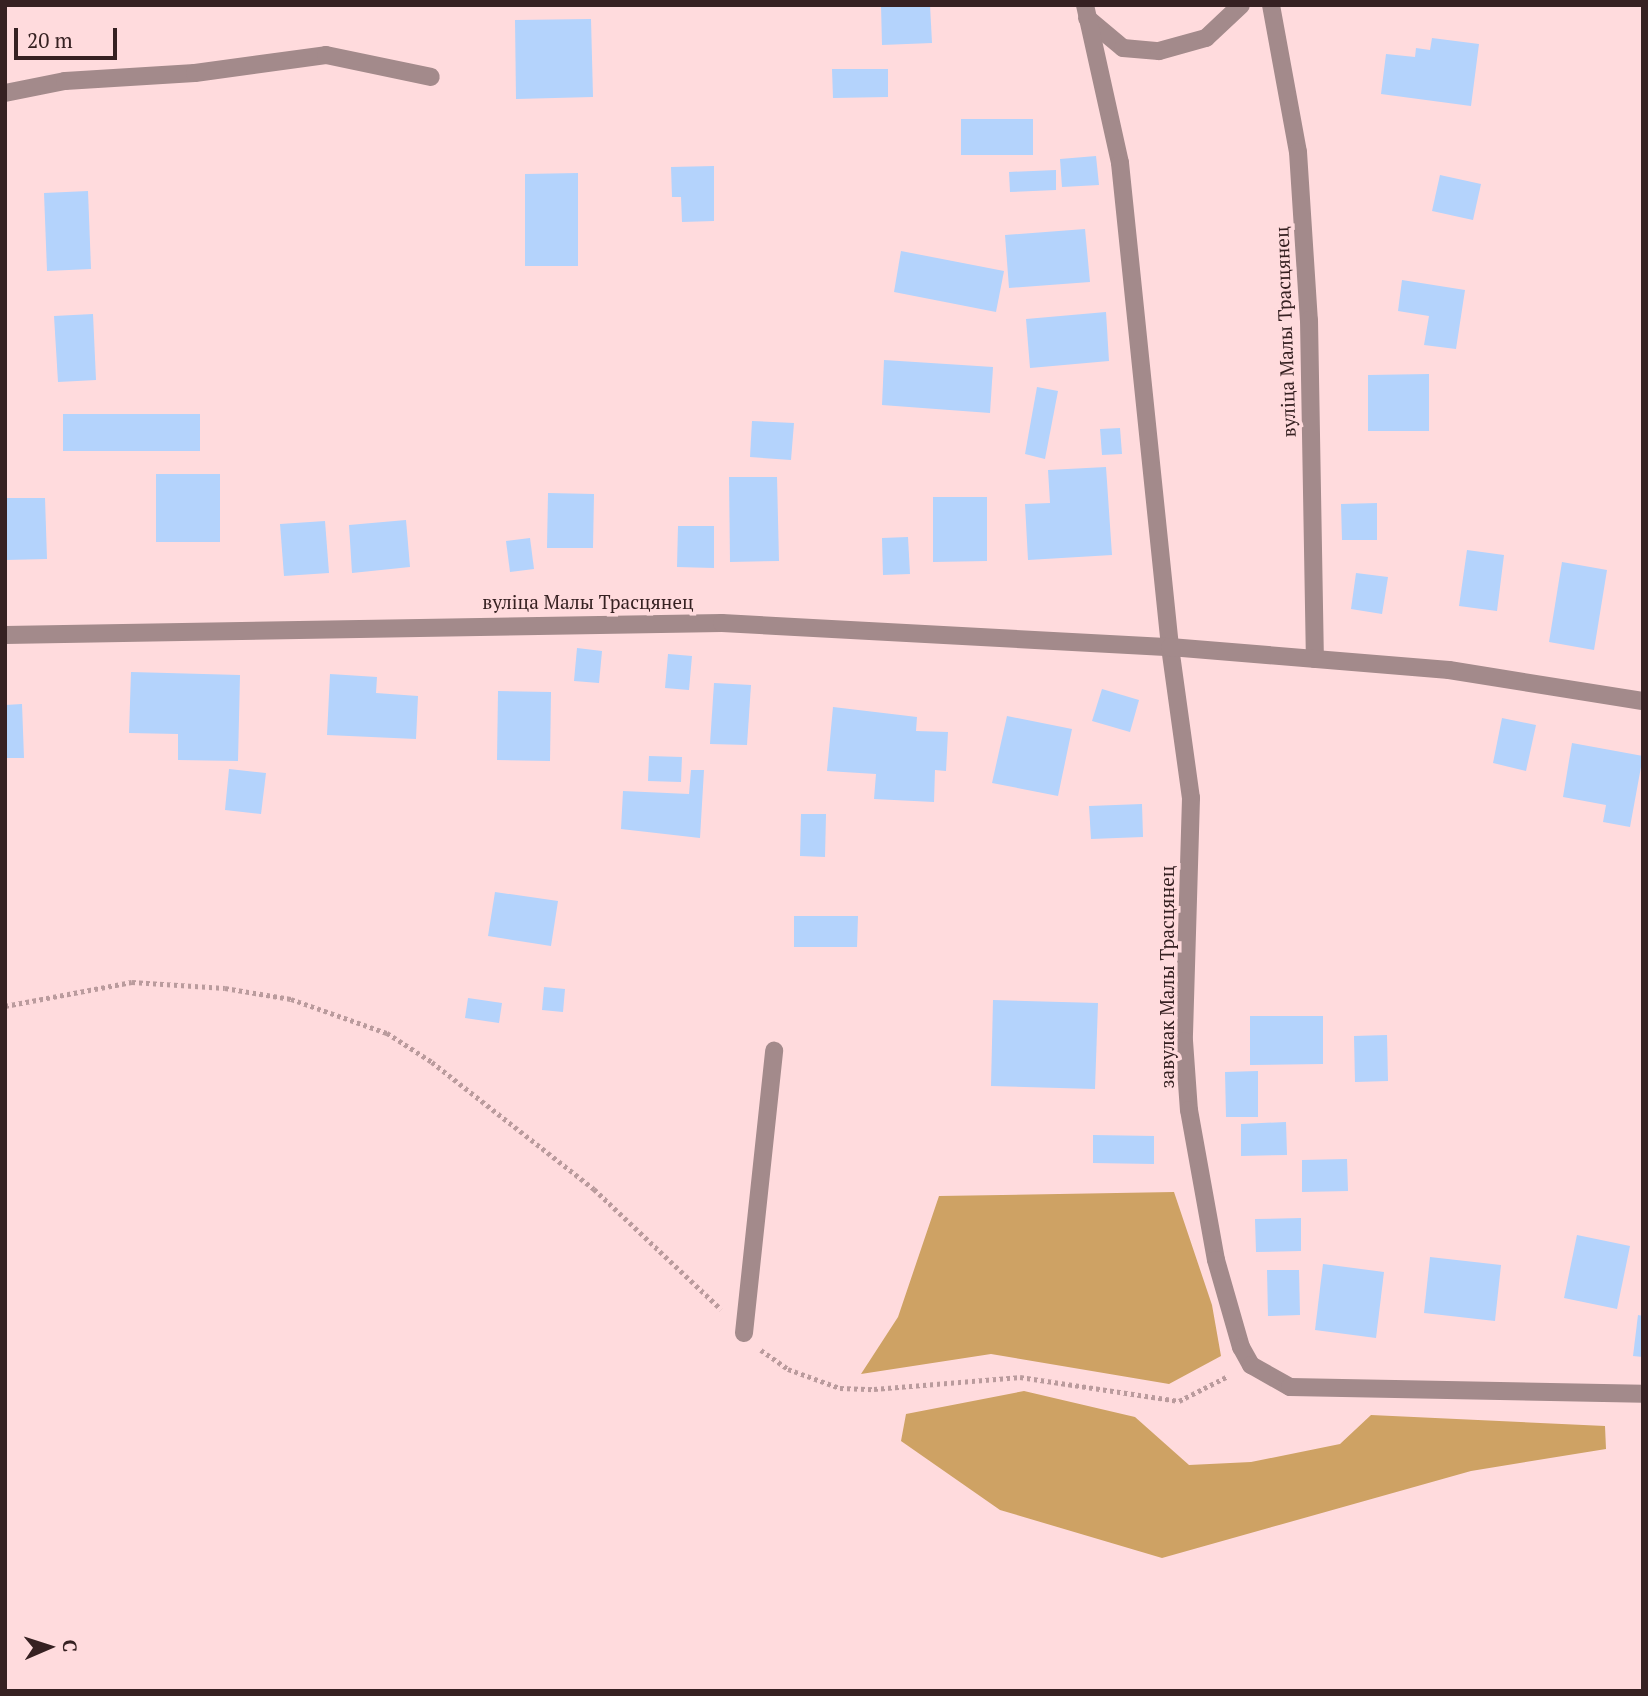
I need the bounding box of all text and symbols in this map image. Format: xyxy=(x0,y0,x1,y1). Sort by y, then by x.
scale bar xyxy=(18,14,121,58)
text: 20 m xyxy=(27,26,73,54)
street label: вуліца Малы Трасцянец xyxy=(1270,226,1300,438)
street label: вуліца Малы Трасцянец xyxy=(482,591,694,613)
street label: завулак Малы Трасцянец xyxy=(1156,866,1178,1088)
north arrow xyxy=(14,1612,84,1682)
text: С xyxy=(58,1639,83,1653)

